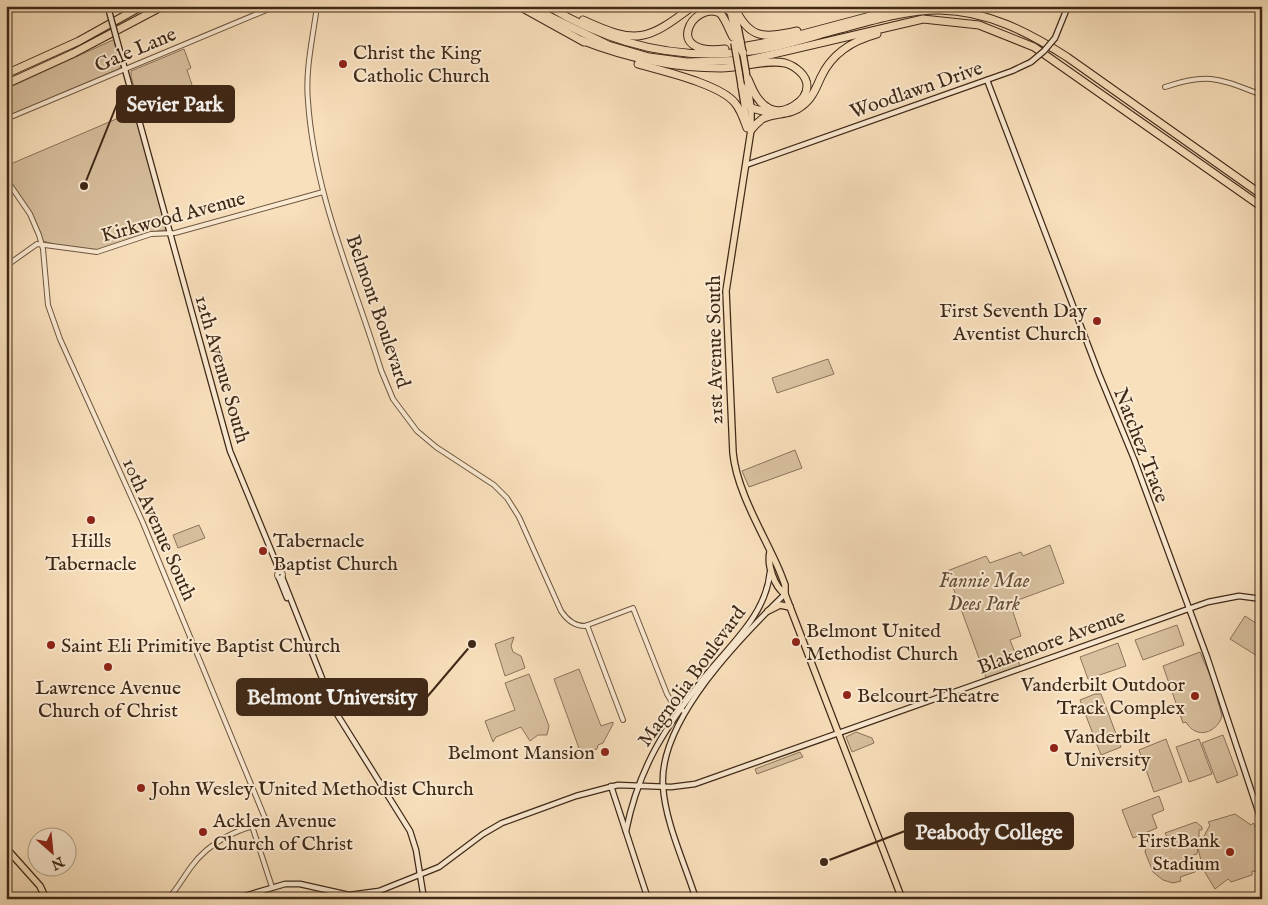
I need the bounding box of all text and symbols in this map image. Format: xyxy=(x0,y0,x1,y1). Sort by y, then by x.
street label: Gale Lane xyxy=(91,22,180,79)
place label: Christ the King Catholic Church xyxy=(353,41,490,89)
street label: Woodlawn Drive xyxy=(847,56,986,125)
marker: Christ the King Catholic Church xyxy=(337,58,349,70)
callout: Sevier Park xyxy=(117,86,234,122)
text: Sevier Park xyxy=(126,92,224,119)
street label: Kirkwood Avenue xyxy=(99,186,248,249)
street label: Belmont Boulevard xyxy=(340,232,416,392)
street label: 21st Avenue South xyxy=(702,275,729,425)
street label: 12th Avenue South xyxy=(188,292,255,447)
place label: First Seventh Day Aventist Church xyxy=(939,299,1087,347)
marker: First Seventh Day Aventist Church xyxy=(1091,315,1103,327)
street label: Natchez Trace xyxy=(1107,385,1174,507)
street label: 10th Avenue South xyxy=(116,454,201,605)
marker: Hills Tabernacle xyxy=(85,514,97,526)
place label: Hills Tabernacle xyxy=(45,529,137,577)
place label: Tabernacle Baptist Church xyxy=(273,529,398,577)
marker: Tabernacle Baptist Church xyxy=(257,545,269,557)
park label: Fannie Mae Dees Park xyxy=(939,569,1030,617)
street label: Magnolia Boulevard xyxy=(633,601,752,752)
street label: Blakemore Avenue xyxy=(974,604,1129,681)
place label: Belmont United Methodist Church xyxy=(806,619,958,667)
place label: Saint Eli Primitive Baptist Church xyxy=(61,634,341,659)
marker: Belmont United Methodist Church xyxy=(790,636,802,648)
marker: Saint Eli Primitive Baptist Church xyxy=(45,639,57,651)
marker: Lawrence Avenue Church of Christ xyxy=(102,661,114,673)
place label: Vanderbilt Outdoor Track Complex xyxy=(1020,673,1186,721)
place label: Lawrence Avenue Church of Christ xyxy=(35,676,181,724)
callout: Belmont University xyxy=(237,679,427,715)
place label: Belcourt Theatre xyxy=(857,684,1000,709)
text: Belmont University xyxy=(247,685,418,712)
marker: Belcourt Theatre xyxy=(841,689,853,701)
marker: Vanderbilt Outdoor Track Complex xyxy=(1189,690,1201,702)
place label: Vanderbilt University xyxy=(1063,725,1151,773)
place label: Belmont Mansion xyxy=(447,741,595,766)
marker: Vanderbilt University xyxy=(1048,742,1060,754)
marker: Belmont Mansion xyxy=(599,746,611,758)
place label: John Wesley United Methodist Church xyxy=(149,777,474,802)
marker: John Wesley United Methodist Church xyxy=(135,782,147,794)
place label: Acklen Avenue Church of Christ xyxy=(212,809,353,857)
callout: Peabody College xyxy=(905,813,1073,849)
text: Peabody College xyxy=(915,820,1063,847)
marker: Acklen Avenue Church of Christ xyxy=(197,826,209,838)
north arrow xyxy=(28,828,78,878)
place label: FirstBank Stadium xyxy=(1137,829,1220,877)
marker: FirstBank Stadium xyxy=(1224,846,1236,858)
text: N xyxy=(48,851,68,873)

